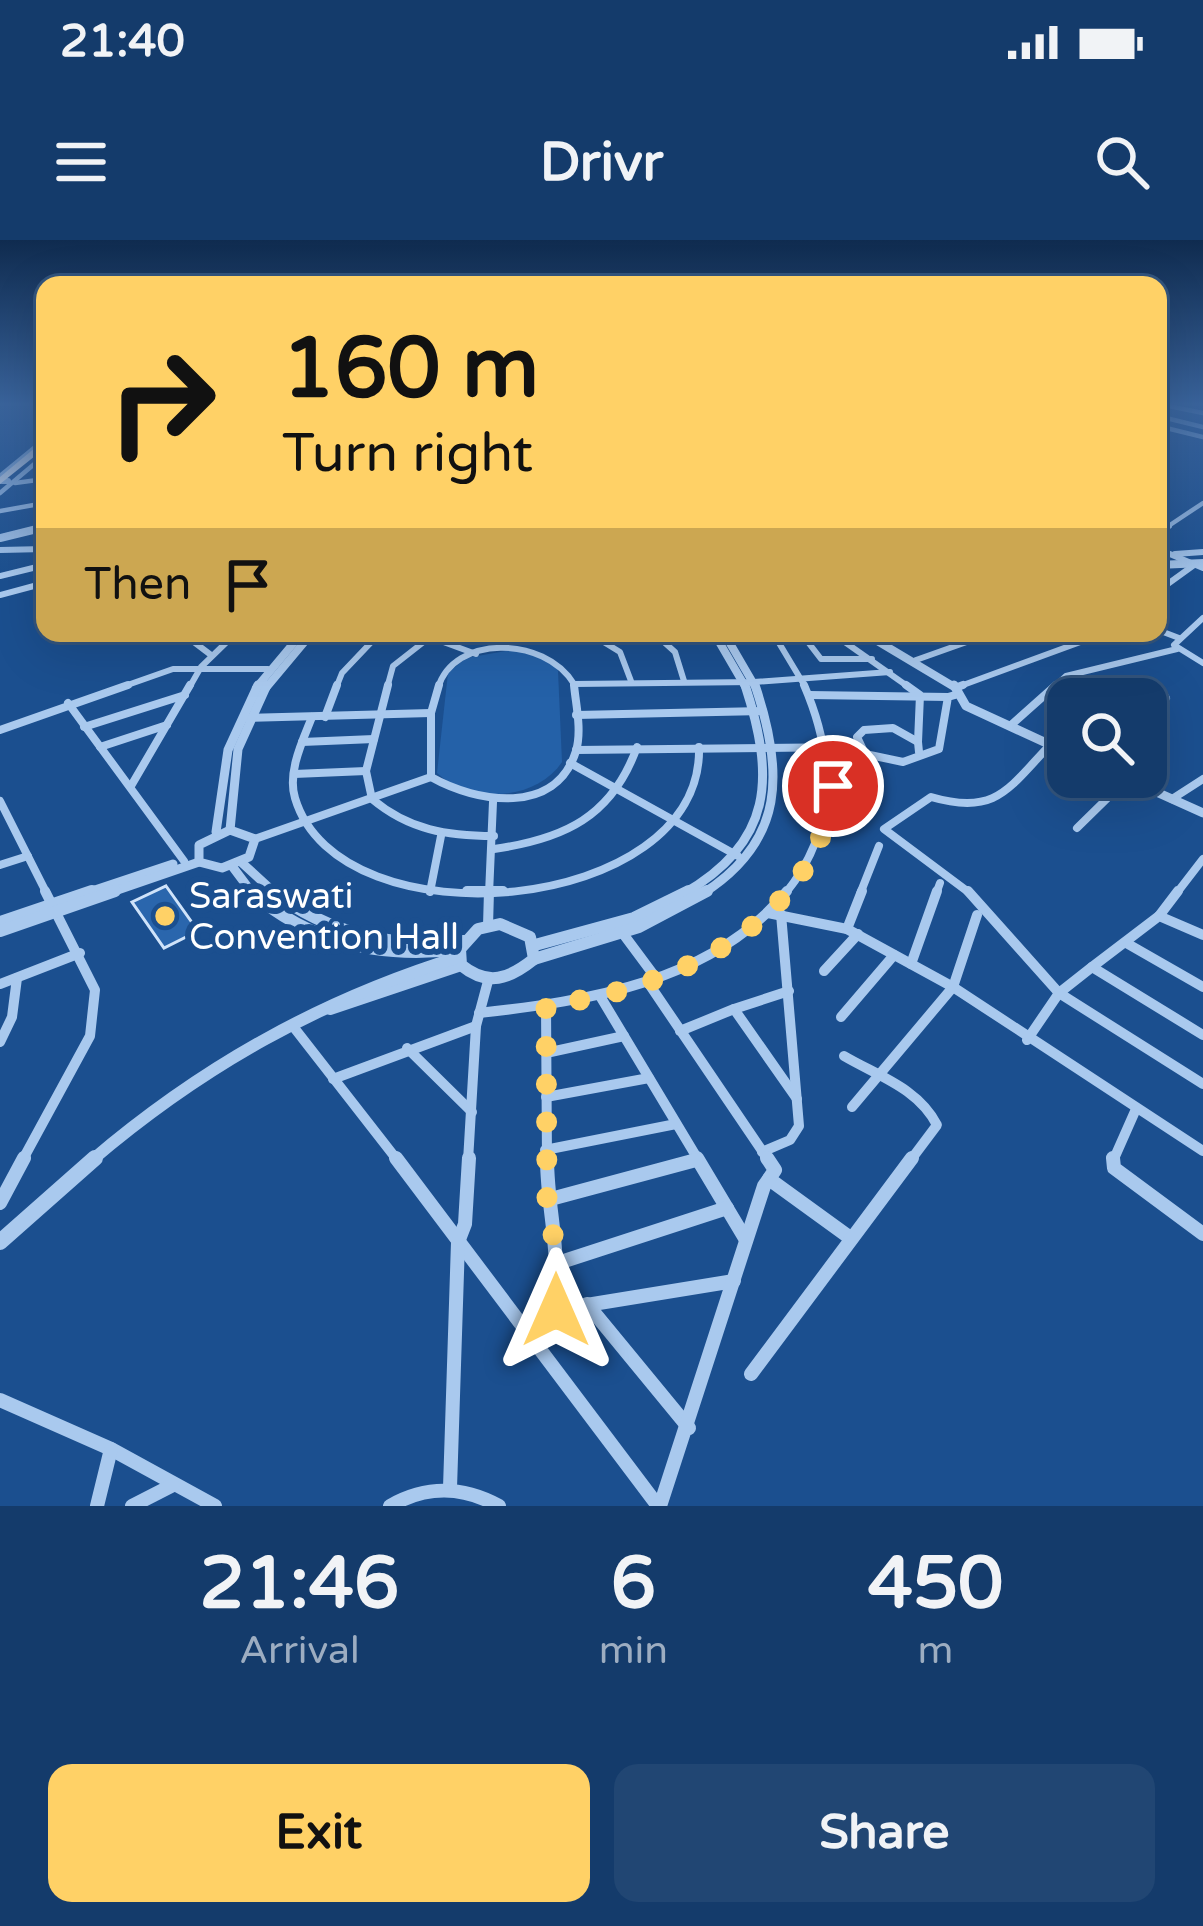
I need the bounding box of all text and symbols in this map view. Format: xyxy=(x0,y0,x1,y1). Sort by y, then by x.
text: 21:40 xyxy=(60,15,185,69)
icon: menu xyxy=(48,129,114,195)
icon: search xyxy=(1089,129,1155,195)
text: Drivr xyxy=(540,130,663,195)
text: 160 m xyxy=(282,319,539,420)
icon: right xyxy=(84,324,240,480)
text: Turn right xyxy=(282,421,533,486)
icon: arrive xyxy=(215,552,281,618)
text: Then xyxy=(84,558,191,612)
map controls xyxy=(1047,678,1167,798)
button: search xyxy=(1047,678,1167,798)
pin xyxy=(782,735,884,837)
icon: arrive xyxy=(800,753,866,819)
place label: Saraswati Convention Hall xyxy=(189,875,459,959)
marker: Saraswati Convention Hall xyxy=(152,903,178,929)
position arrow xyxy=(493,1247,619,1373)
text: 21:46 xyxy=(200,1541,399,1628)
text: 6 xyxy=(611,1541,656,1628)
text: 450 xyxy=(868,1541,1003,1628)
text: Arrival xyxy=(239,1627,360,1674)
text: min xyxy=(599,1627,668,1674)
text: m xyxy=(918,1627,953,1674)
button: Exit xyxy=(48,1764,590,1902)
button: Share xyxy=(614,1764,1155,1902)

